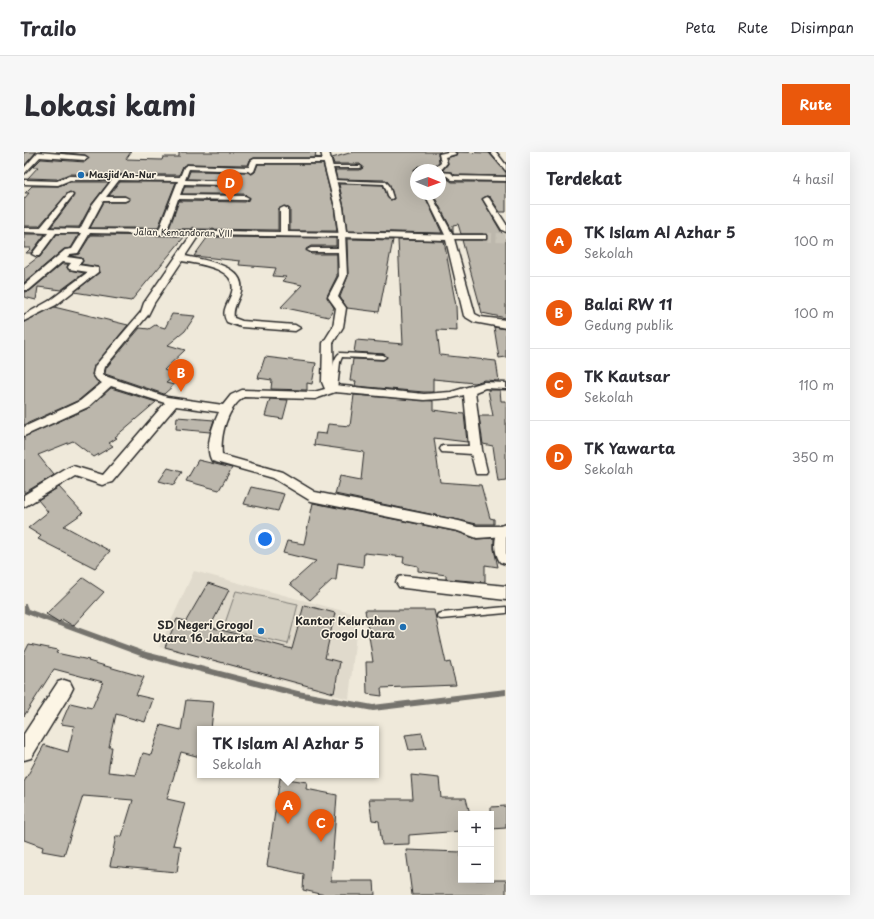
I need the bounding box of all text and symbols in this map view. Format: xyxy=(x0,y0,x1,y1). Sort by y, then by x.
text: Trailo xyxy=(20,14,76,42)
text: Peta xyxy=(685,17,715,38)
text: Rute xyxy=(737,17,768,38)
text: Disimpan xyxy=(790,17,854,38)
text: Lokasi kami xyxy=(24,83,196,126)
button: Rute xyxy=(782,84,850,125)
north arrow xyxy=(410,164,446,200)
text: Terdekat xyxy=(546,165,622,191)
place label: Masjid An-Nur xyxy=(89,167,156,181)
pin: D xyxy=(217,169,243,202)
text: 4 hasil xyxy=(792,169,834,188)
marker: Masjid An-Nur xyxy=(76,170,86,180)
text: TK Islam Al Azhar 5 xyxy=(584,220,736,243)
street label: Jalan Kemandoran VIII xyxy=(133,224,233,240)
text: A xyxy=(554,231,564,250)
text: 100 m xyxy=(794,231,834,250)
text: Sekolah xyxy=(584,243,633,262)
text: Balai RW 11 xyxy=(584,292,672,315)
text: B xyxy=(555,303,563,322)
text: 100 m xyxy=(794,303,834,322)
text: Gedung publik xyxy=(584,315,673,334)
pin: B xyxy=(168,359,194,392)
text: TK Kautsar xyxy=(584,364,670,387)
text: C xyxy=(554,375,564,394)
text: 110 m xyxy=(799,375,834,394)
text: Sekolah xyxy=(584,387,633,406)
text: TK Yawarta xyxy=(584,436,676,459)
text: D xyxy=(554,447,564,466)
text: 350 m xyxy=(792,447,834,466)
text: Sekolah xyxy=(584,459,633,478)
your location xyxy=(255,529,275,549)
place label: Kantor Kelurahan Grogol Utara xyxy=(295,612,395,642)
place label: SD Negeri Grogol Utara 16 Jakarta xyxy=(153,616,253,646)
marker: Kantor Kelurahan Grogol Utara xyxy=(398,622,408,632)
marker: SD Negeri Grogol Utara 16 Jakarta xyxy=(256,626,266,636)
popup xyxy=(197,726,379,778)
text: TK Islam Al Azhar 5 xyxy=(212,731,364,754)
text: Sekolah xyxy=(212,754,261,773)
pin: A xyxy=(275,791,301,824)
pin: C xyxy=(308,809,334,842)
map controls xyxy=(458,811,494,883)
button: + xyxy=(458,811,494,847)
button: − xyxy=(458,847,494,883)

